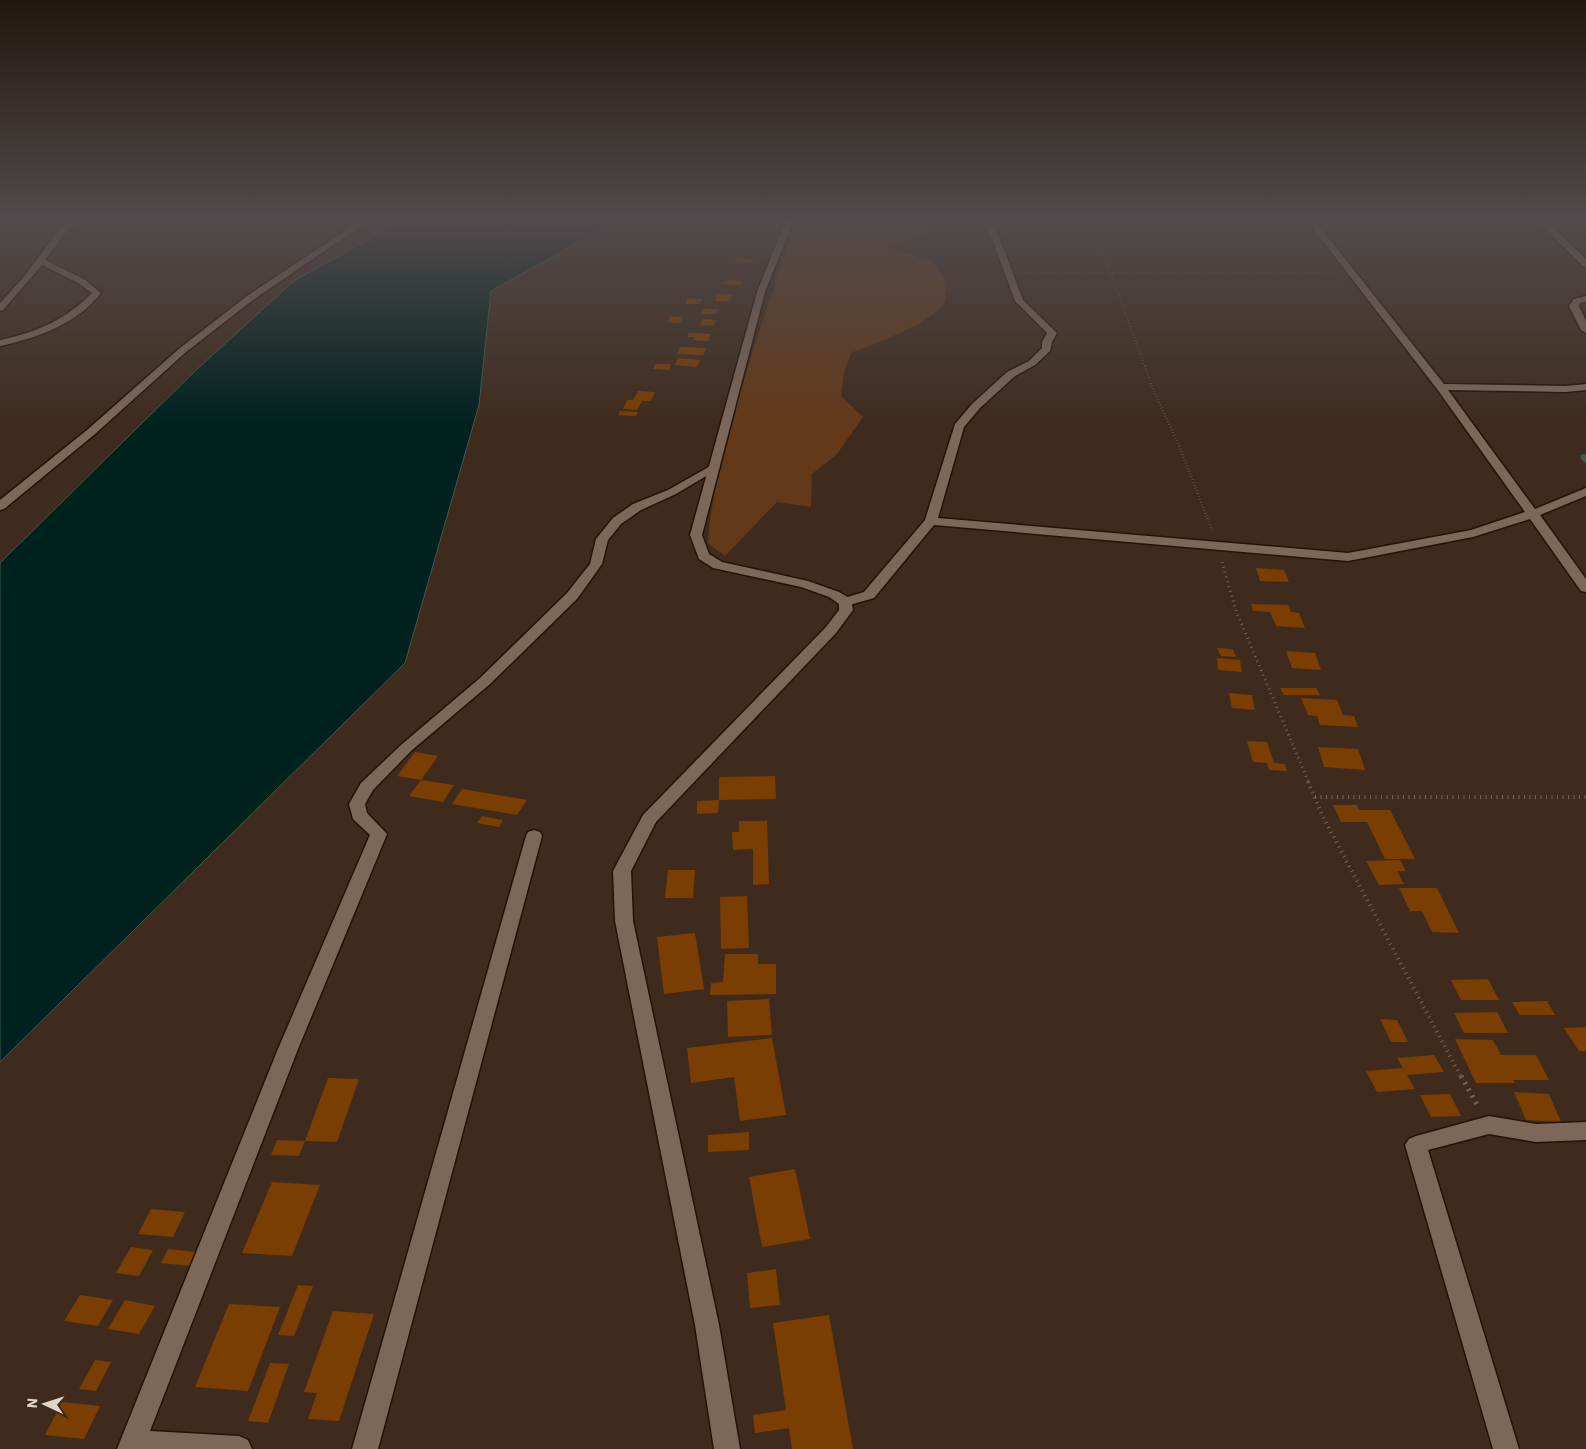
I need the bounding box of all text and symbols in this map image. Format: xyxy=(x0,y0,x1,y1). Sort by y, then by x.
north arrow xyxy=(20,1379,70,1429)
text: N xyxy=(23,1397,41,1409)

